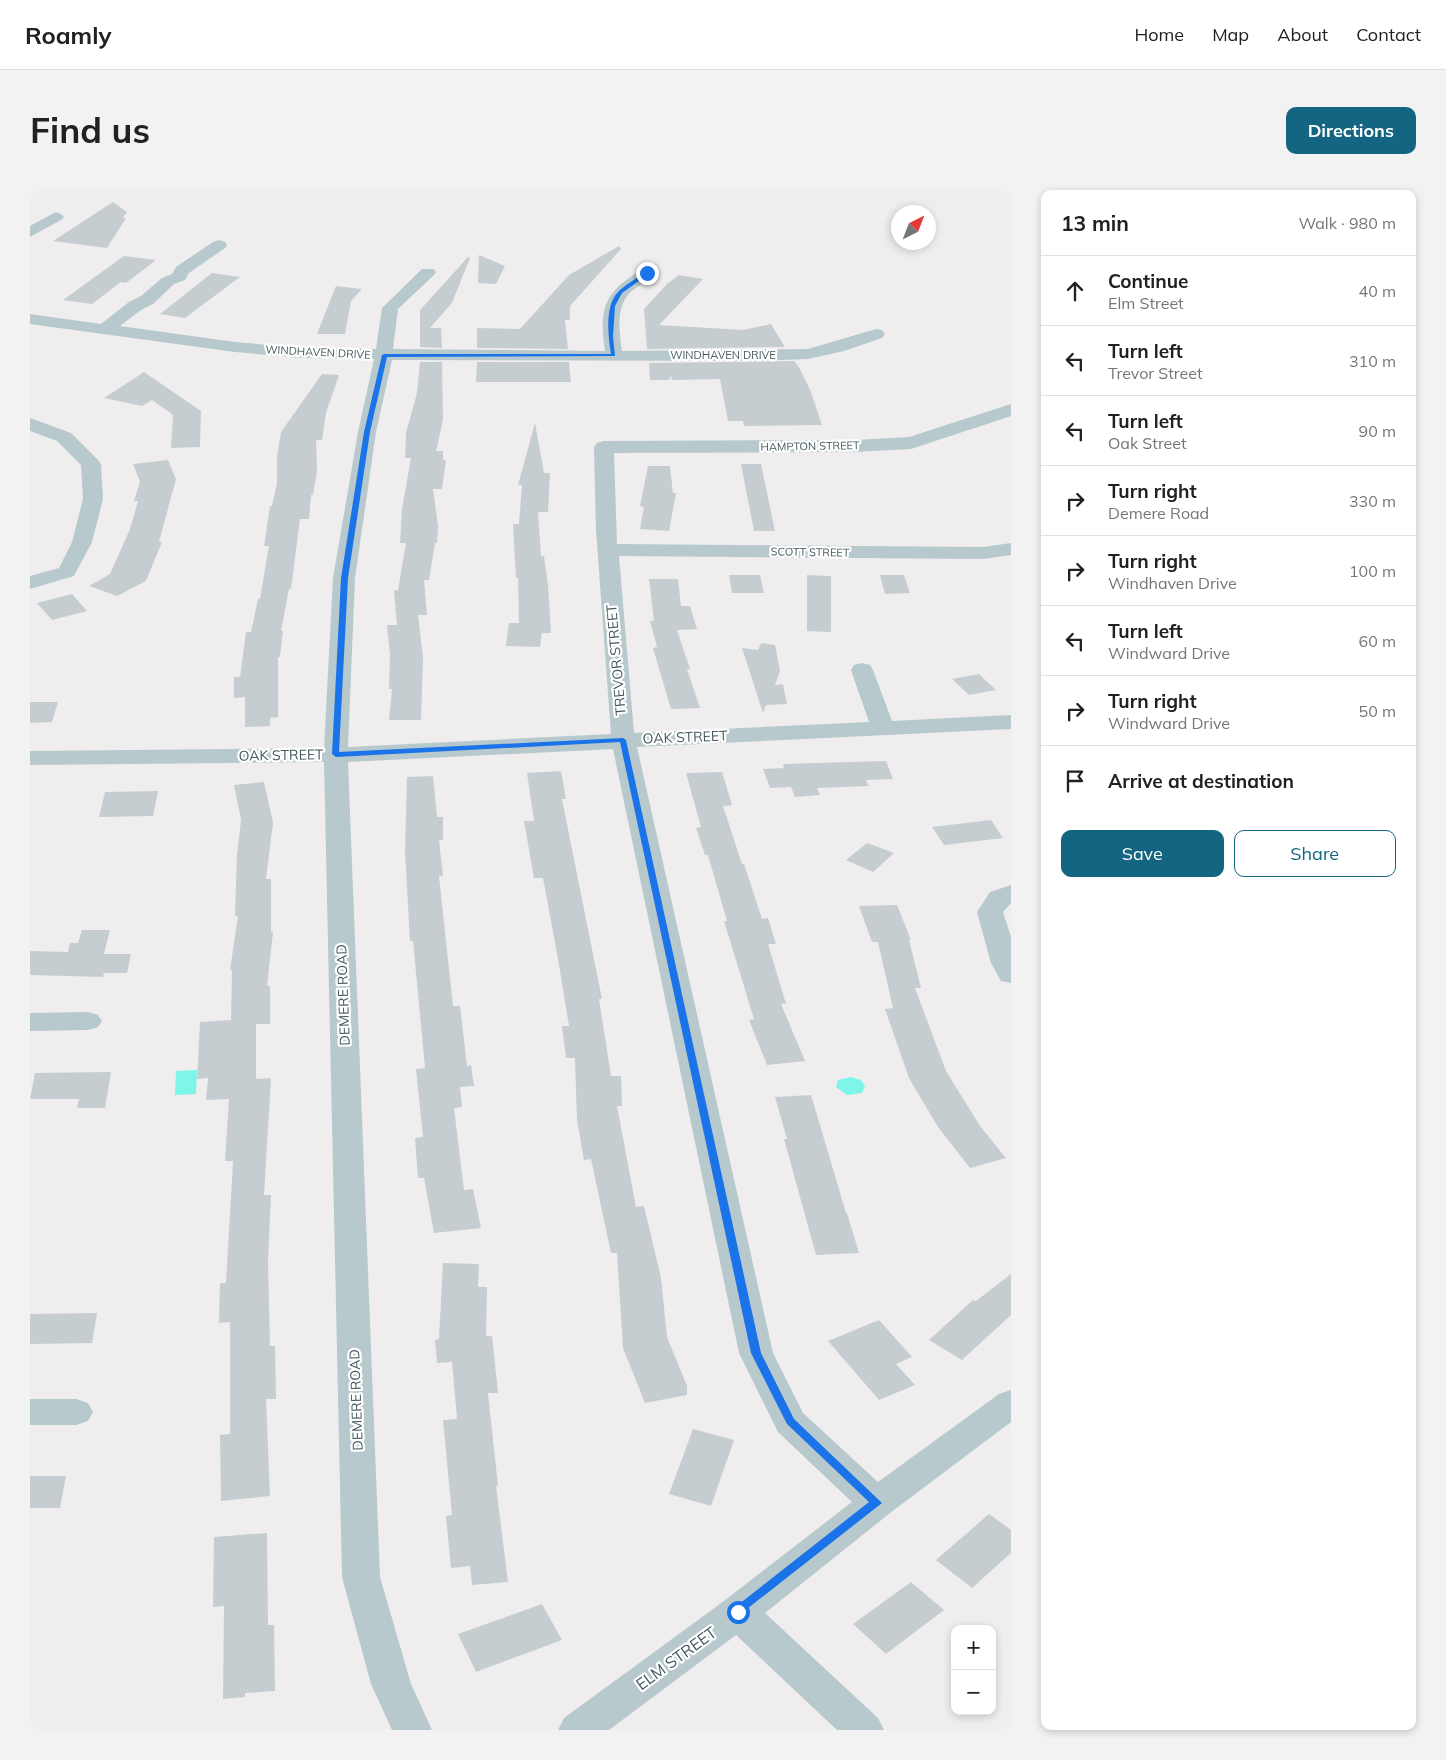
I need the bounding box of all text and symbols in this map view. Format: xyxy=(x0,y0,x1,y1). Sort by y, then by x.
text: Roamly xyxy=(25,20,112,50)
text: Home xyxy=(1134,23,1184,46)
text: Map xyxy=(1212,23,1249,46)
text: About xyxy=(1277,23,1328,46)
text: Contact xyxy=(1356,23,1421,46)
button: Directions xyxy=(1286,107,1416,154)
text: Find us xyxy=(30,108,150,152)
north arrow xyxy=(891,205,936,250)
text: 13 min xyxy=(1061,210,1129,236)
text: Walk · 980 m xyxy=(1298,213,1396,233)
route end xyxy=(636,262,659,285)
text: Continue xyxy=(1108,269,1188,293)
icon: ahead xyxy=(1061,277,1089,305)
text: 40 m xyxy=(1359,281,1396,301)
text: Elm Street xyxy=(1108,293,1184,313)
text: Turn left xyxy=(1108,339,1183,363)
street label: WINDHAVEN DRIVE xyxy=(265,342,371,362)
icon: left xyxy=(1061,347,1089,375)
street label: WINDHAVEN DRIVE xyxy=(670,348,776,362)
text: 310 m xyxy=(1349,351,1396,371)
text: Trevor Street xyxy=(1108,363,1203,383)
text: Turn left xyxy=(1108,409,1183,433)
icon: left xyxy=(1061,417,1089,445)
text: 90 m xyxy=(1359,421,1396,441)
text: Oak Street xyxy=(1108,433,1187,453)
street label: HAMPTON STREET xyxy=(760,438,860,454)
text: Turn right xyxy=(1108,479,1197,503)
icon: right xyxy=(1061,487,1089,515)
text: 330 m xyxy=(1349,491,1396,511)
text: Demere Road xyxy=(1108,503,1209,523)
street label: SCOTT STREET xyxy=(770,544,850,560)
text: Turn right xyxy=(1108,549,1197,573)
icon: right xyxy=(1061,557,1089,585)
text: 100 m xyxy=(1349,561,1396,581)
text: Windhaven Drive xyxy=(1108,573,1237,593)
street label: TREVOR STREET xyxy=(602,603,630,716)
text: Turn left xyxy=(1108,619,1183,643)
icon: left xyxy=(1061,627,1089,655)
text: 60 m xyxy=(1359,631,1396,651)
text: Windward Drive xyxy=(1108,643,1230,663)
text: Turn right xyxy=(1108,689,1197,713)
icon: right xyxy=(1061,697,1089,725)
text: 50 m xyxy=(1359,701,1396,721)
text: Windward Drive xyxy=(1108,713,1230,733)
street label: OAK STREET xyxy=(642,727,728,747)
street label: OAK STREET xyxy=(238,745,324,765)
icon: arrive xyxy=(1061,767,1089,795)
text: Arrive at destination xyxy=(1108,769,1294,793)
button: Save xyxy=(1061,830,1224,877)
button: Share xyxy=(1234,830,1396,877)
street label: DEMERE ROAD xyxy=(332,944,354,1046)
street label: DEMERE ROAD xyxy=(345,1349,367,1451)
route start xyxy=(727,1601,750,1624)
street label: ELM STREET xyxy=(632,1622,720,1694)
map controls xyxy=(951,1625,996,1715)
button: + xyxy=(951,1625,996,1670)
button: − xyxy=(951,1670,996,1715)

